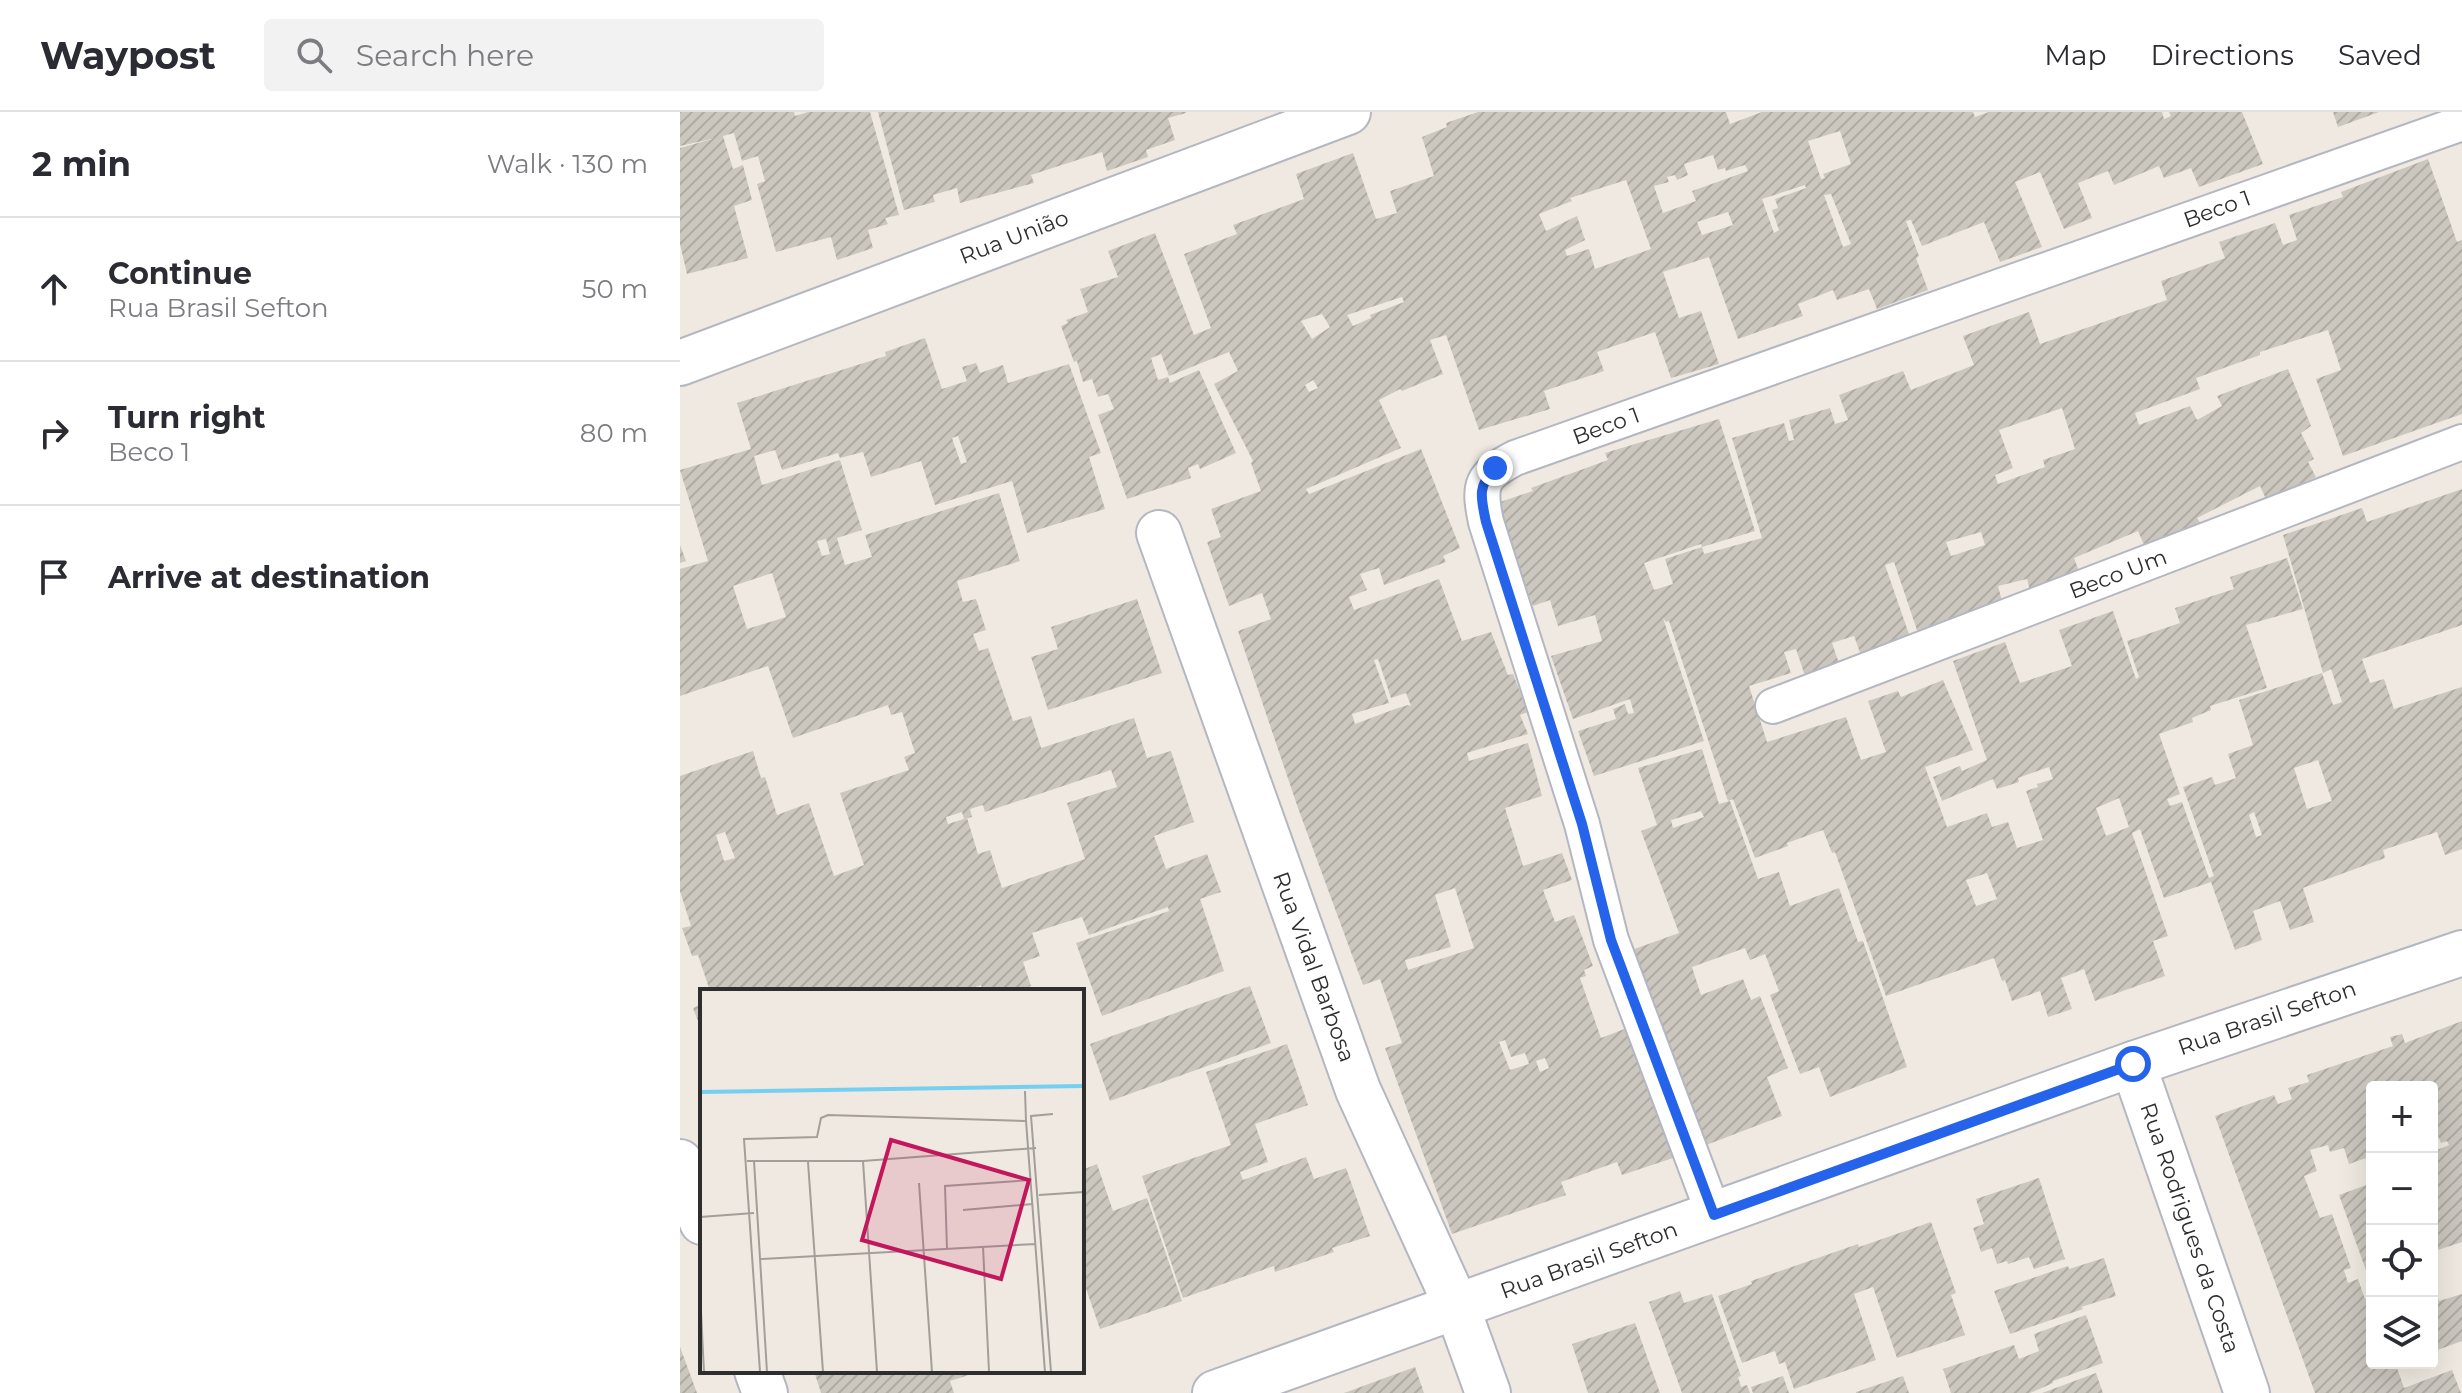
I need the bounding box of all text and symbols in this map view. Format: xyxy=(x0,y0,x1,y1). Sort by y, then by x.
search box xyxy=(264,19,824,91)
text: Waypost xyxy=(40,32,216,79)
icon: search xyxy=(292,33,336,77)
text: Search here xyxy=(356,37,534,74)
text: Map xyxy=(2044,38,2106,72)
text: Directions xyxy=(2150,38,2294,72)
text: Saved xyxy=(2338,38,2422,72)
text: 2 min xyxy=(32,143,131,185)
text: Walk · 130 m xyxy=(487,148,648,180)
street label: Beco 1 xyxy=(2180,184,2254,234)
street label: Rua União xyxy=(956,204,1072,270)
text: Continue xyxy=(108,255,252,292)
icon: ahead xyxy=(32,267,76,311)
text: 50 m xyxy=(582,273,648,305)
text: Rua Brasil Sefton xyxy=(108,292,329,324)
text: Turn right xyxy=(108,399,265,436)
street label: Beco 1 xyxy=(1569,401,1643,451)
icon: right xyxy=(32,411,76,455)
text: 80 m xyxy=(580,417,648,449)
text: Beco 1 xyxy=(108,436,190,468)
route end xyxy=(1477,450,1513,486)
street label: Beco Um xyxy=(2065,543,2171,605)
icon: arrive xyxy=(32,555,76,599)
text: Arrive at destination xyxy=(108,559,430,596)
street label: Rua Vidal Barbosa xyxy=(1267,868,1361,1066)
street label: Rua Brasil Sefton xyxy=(2174,975,2360,1061)
inset map xyxy=(700,989,1084,1373)
route start xyxy=(2115,1046,2151,1082)
map controls xyxy=(2366,1081,2438,1369)
button: + xyxy=(2366,1081,2438,1153)
street label: Rua Rodrigues da Costa xyxy=(2134,1099,2246,1357)
button: − xyxy=(2366,1153,2438,1225)
street label: Rua Brasil Sefton xyxy=(1497,1215,1681,1305)
button: locate xyxy=(2366,1225,2438,1297)
button: layers xyxy=(2366,1297,2438,1369)

